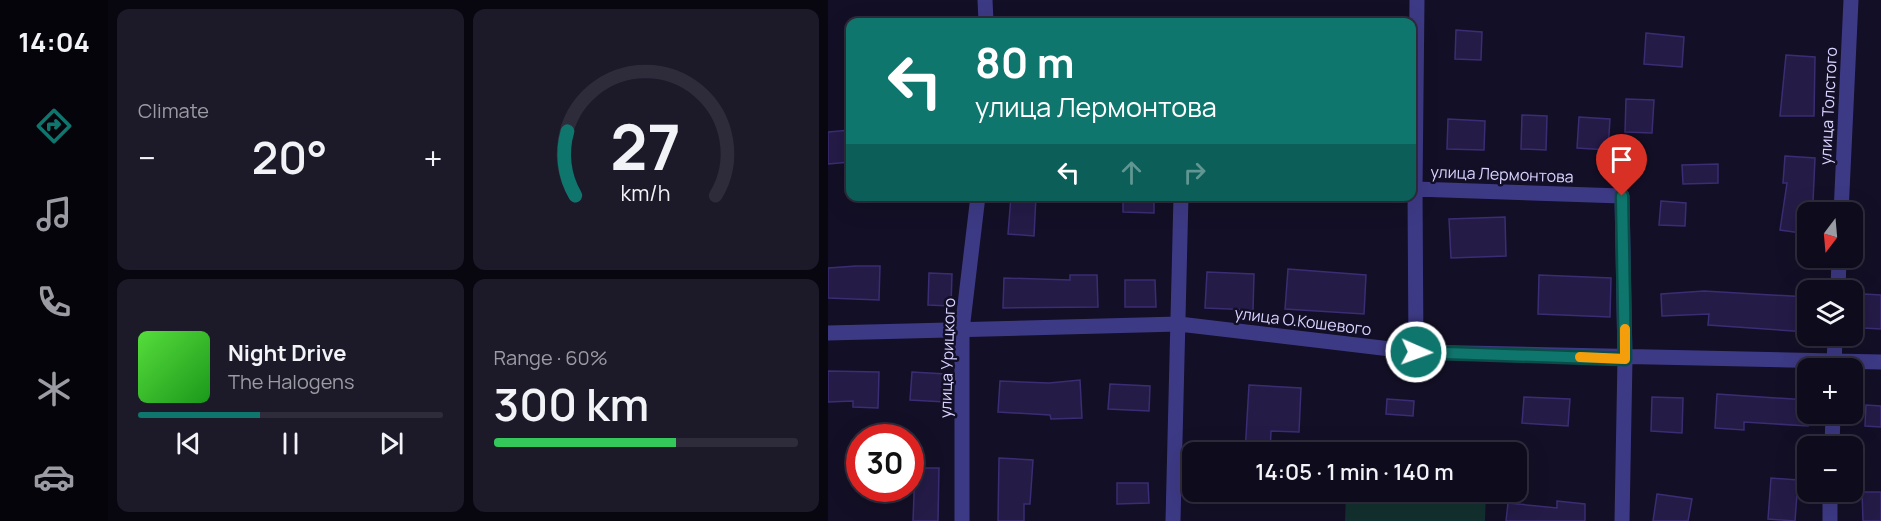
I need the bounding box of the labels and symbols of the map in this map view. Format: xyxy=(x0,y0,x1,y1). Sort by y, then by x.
street label: улица Толстого xyxy=(1814,46,1842,166)
pin xyxy=(1596,134,1647,196)
street label: улица Лермонтова xyxy=(1430,161,1574,187)
north arrow xyxy=(1797,202,1863,268)
street label: улица Урицкого xyxy=(934,298,960,418)
street label: улица О.Кошевого xyxy=(1233,302,1373,340)
position arrow xyxy=(1384,320,1448,384)
speed limit sign: 30 xyxy=(846,424,924,502)

